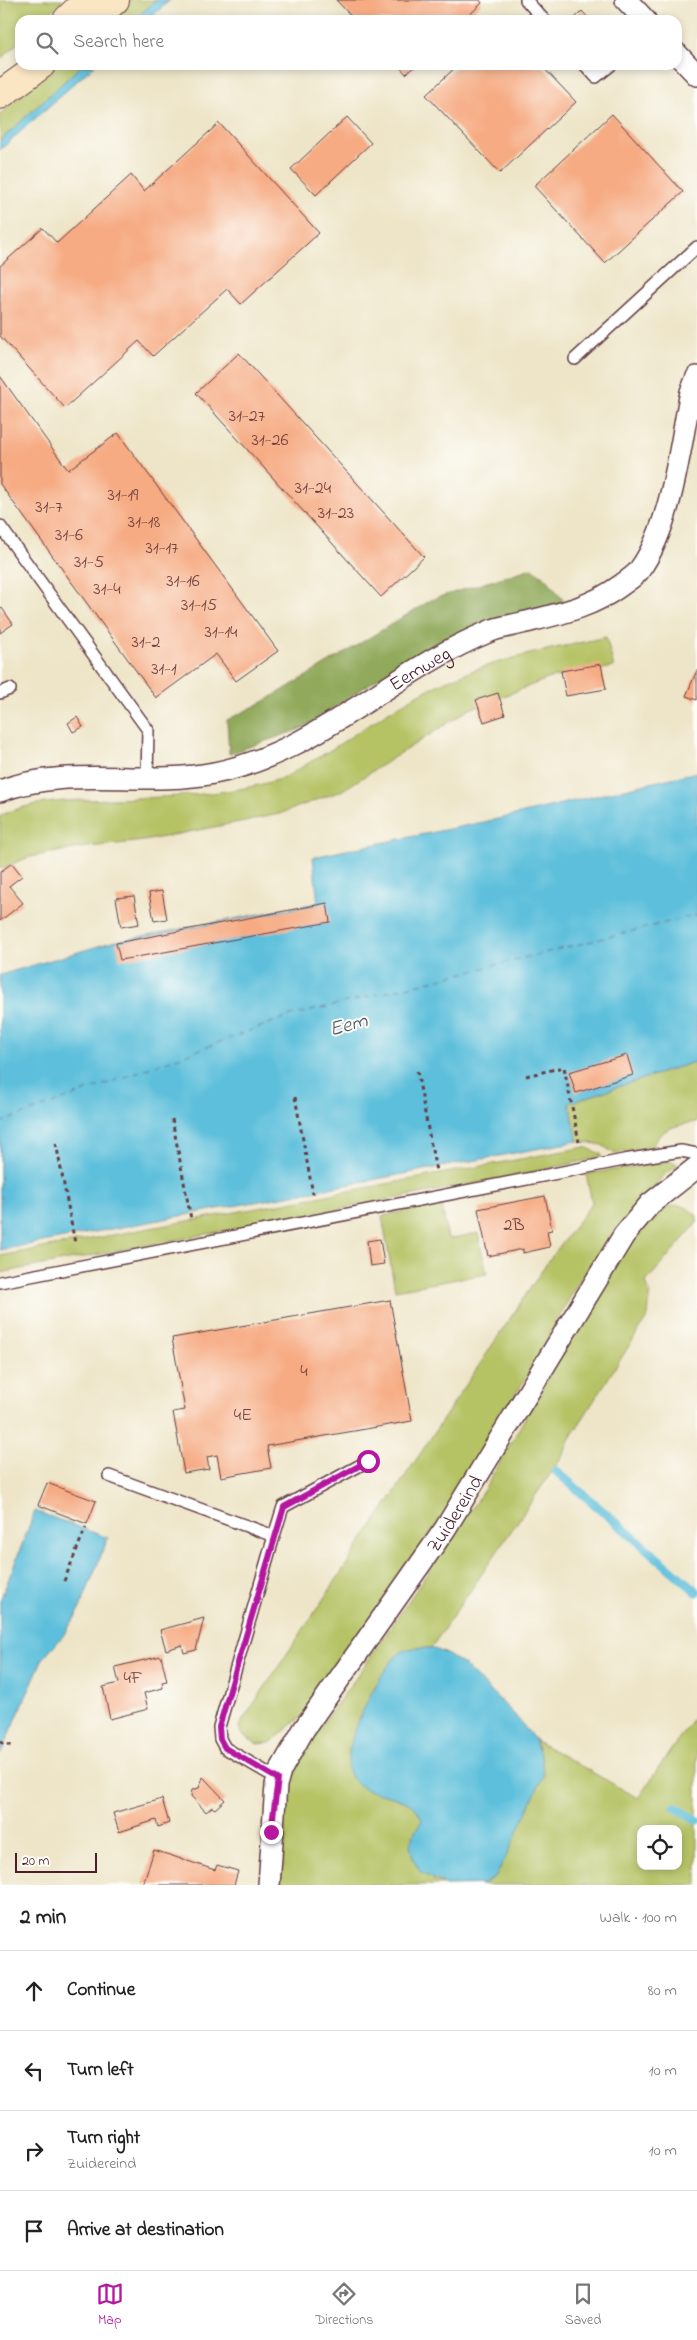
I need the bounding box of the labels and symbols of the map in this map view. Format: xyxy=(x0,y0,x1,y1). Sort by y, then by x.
house number: 31-27 xyxy=(229,404,266,430)
house number: 31-26 xyxy=(252,428,288,454)
house number: 31-24 xyxy=(295,476,332,502)
house number: 31-19 xyxy=(107,483,139,509)
house number: 31-7 xyxy=(35,495,63,521)
house number: 31-23 xyxy=(318,501,354,527)
house number: 31-18 xyxy=(128,510,160,536)
house number: 31-6 xyxy=(55,523,83,549)
house number: 31-17 xyxy=(145,536,179,562)
house number: 31-5 xyxy=(74,550,104,576)
house number: 31-16 xyxy=(166,569,200,595)
house number: 31-4 xyxy=(93,577,121,603)
house number: 31-15 xyxy=(181,593,217,619)
house number: 31-14 xyxy=(204,620,238,646)
house number: 31-2 xyxy=(132,630,160,656)
street label: Eemweg xyxy=(384,640,457,700)
house number: 31-1 xyxy=(151,657,177,683)
water label: Eem xyxy=(326,1006,372,1045)
house number: 2B xyxy=(503,1213,525,1239)
house number: 4 xyxy=(300,1359,308,1385)
house number: 4E xyxy=(234,1403,252,1429)
route start xyxy=(357,1450,380,1473)
street label: Zuidereind xyxy=(421,1470,491,1559)
house number: 4F xyxy=(123,1666,143,1692)
route end xyxy=(260,1821,283,1844)
scale bar xyxy=(15,1850,98,1873)

